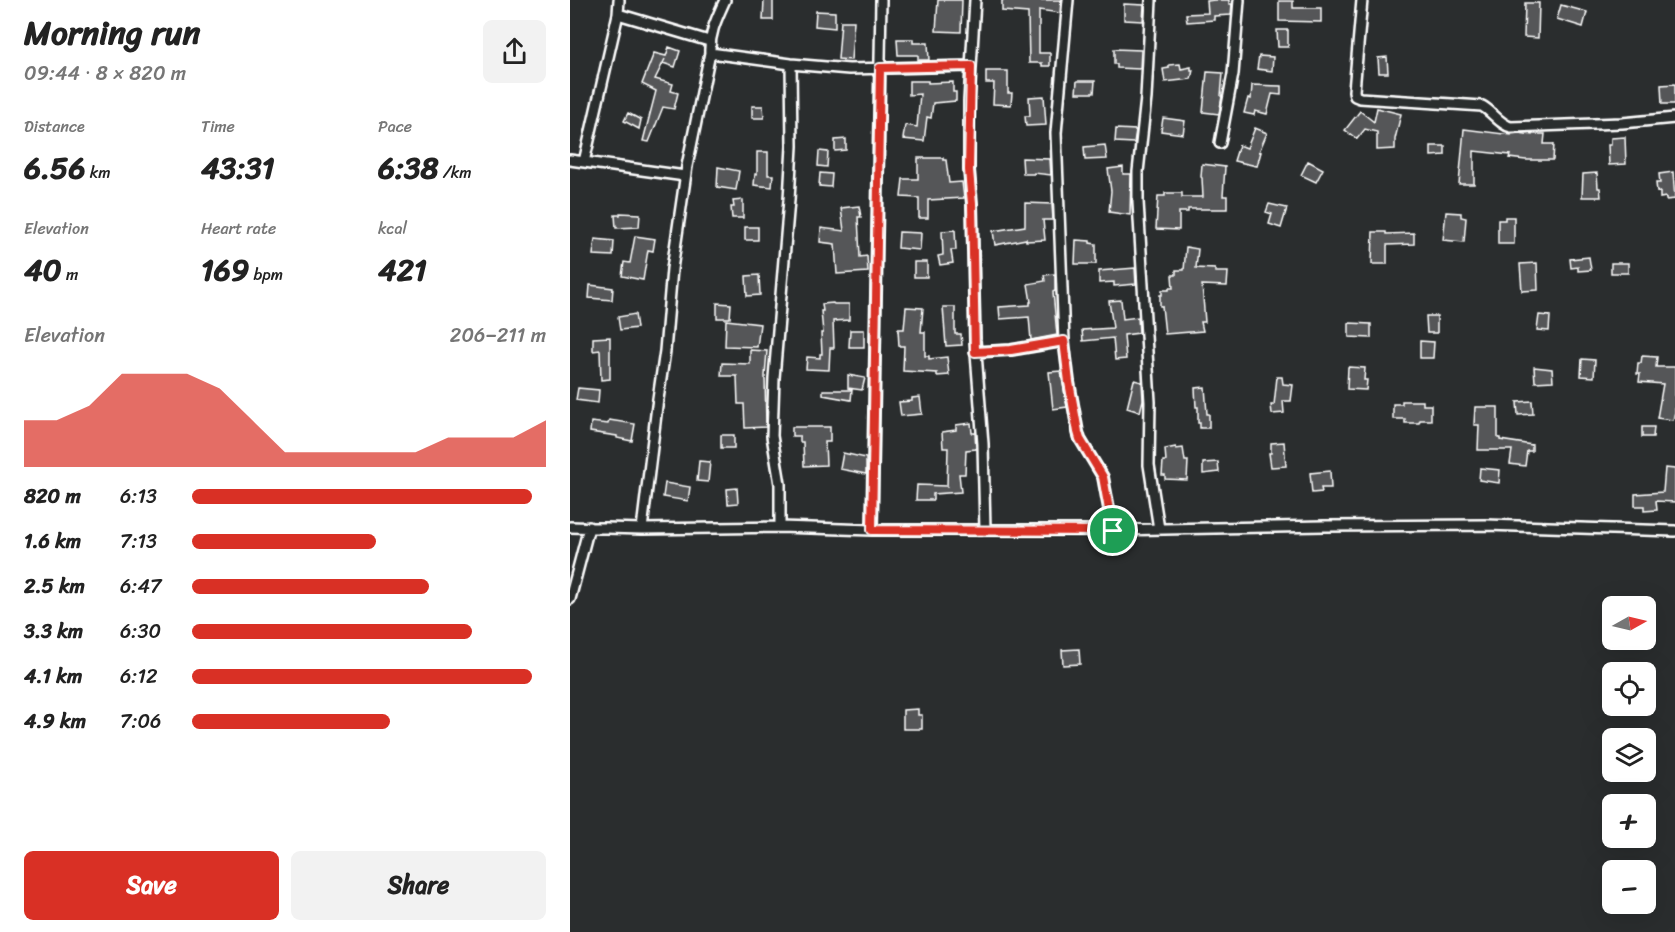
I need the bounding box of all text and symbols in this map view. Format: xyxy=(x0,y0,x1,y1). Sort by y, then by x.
text: Morning run xyxy=(24,4,200,62)
button: share xyxy=(483,20,546,83)
text: 09:44 · 8 × 820 m xyxy=(24,56,186,91)
text: Distance xyxy=(24,112,85,141)
text: Time xyxy=(201,112,235,141)
text: Pace xyxy=(378,112,412,141)
text: 6.56 xyxy=(24,141,85,195)
text: 43:31 xyxy=(201,141,275,195)
text: 6:38 xyxy=(378,141,439,195)
text: km xyxy=(85,158,110,187)
text: /km xyxy=(439,158,472,187)
text: Elevation xyxy=(24,214,89,243)
text: Heart rate xyxy=(201,214,276,243)
text: kcal xyxy=(378,214,407,243)
text: 40 xyxy=(24,243,62,297)
text: 169 xyxy=(201,243,249,297)
text: 421 xyxy=(378,243,427,297)
text: m xyxy=(62,260,78,289)
text: bpm xyxy=(249,260,283,289)
text: Elevation xyxy=(24,318,105,353)
text: 206–211 m xyxy=(450,318,546,353)
text: 820 m xyxy=(24,479,81,514)
text: 6:13 xyxy=(120,479,157,514)
pin xyxy=(1087,505,1138,556)
icon: arrive xyxy=(1096,514,1129,547)
text: 1.6 km xyxy=(24,524,81,559)
text: 7:13 xyxy=(120,524,157,559)
text: 2.5 km xyxy=(24,569,85,604)
text: 6:47 xyxy=(120,569,161,604)
north arrow xyxy=(1602,596,1656,650)
map controls xyxy=(1602,596,1656,914)
text: 3.3 km xyxy=(24,614,83,649)
text: 6:30 xyxy=(120,614,161,649)
text: 4.1 km xyxy=(24,659,82,694)
text: 6:12 xyxy=(120,659,158,694)
button: locate xyxy=(1602,662,1656,716)
text: 4.9 km xyxy=(24,704,86,739)
text: 7:06 xyxy=(120,704,161,739)
button: layers xyxy=(1602,728,1656,782)
button: + xyxy=(1602,794,1656,848)
button: Save xyxy=(24,851,279,920)
button: Share xyxy=(291,851,546,920)
button: − xyxy=(1602,860,1656,914)

